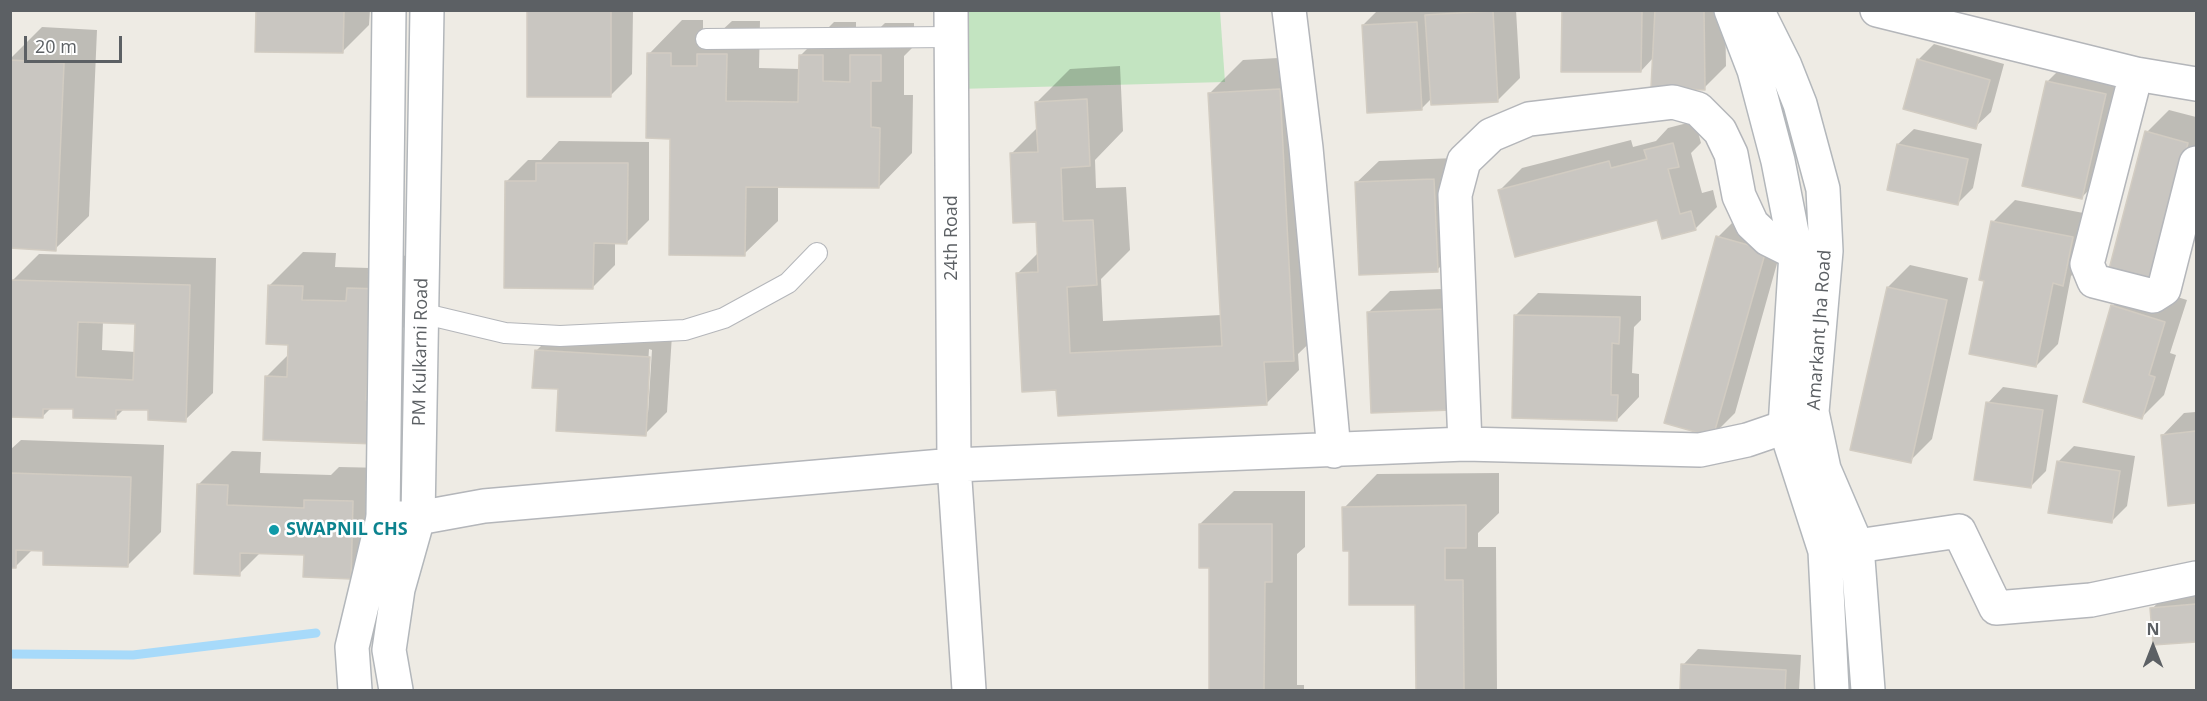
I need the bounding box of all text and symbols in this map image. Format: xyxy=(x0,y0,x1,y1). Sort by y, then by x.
scale bar xyxy=(27,24,124,62)
text: 20 m xyxy=(35,34,77,58)
street label: 24th Road xyxy=(941,195,963,281)
street label: Amarkant Jha Road xyxy=(1804,249,1836,411)
street label: PM Kulkarni Road xyxy=(409,278,433,426)
place label: SWAPNIL CHS xyxy=(286,519,408,541)
marker: SWAPNIL CHS xyxy=(267,523,281,537)
north arrow xyxy=(2123,617,2183,677)
text: N xyxy=(2146,618,2160,640)

